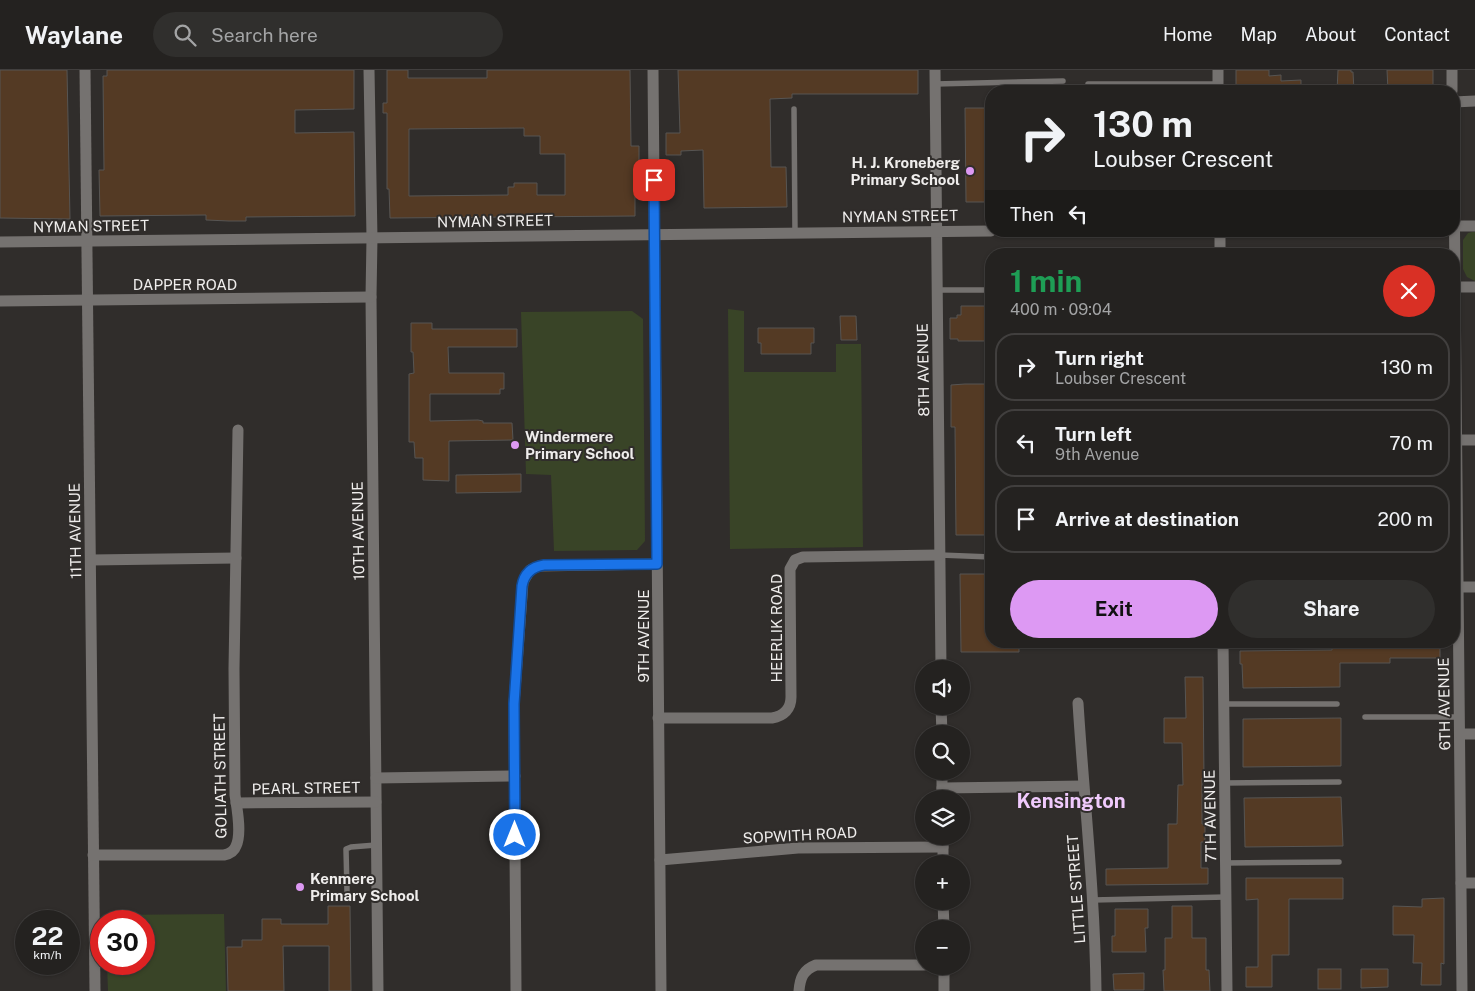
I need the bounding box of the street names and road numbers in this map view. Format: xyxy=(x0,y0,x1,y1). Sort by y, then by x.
street label: NYMAN STREET xyxy=(842,206,958,226)
street label: NYMAN STREET xyxy=(437,211,553,231)
street label: NYMAN STREET xyxy=(33,216,149,236)
street label: DAPPER ROAD xyxy=(133,276,237,293)
street label: 8TH AVENUE xyxy=(914,323,932,417)
street label: 10TH AVENUE xyxy=(349,481,367,581)
street label: 11TH AVENUE xyxy=(66,483,84,579)
street label: HEERLIK ROAD xyxy=(768,574,785,682)
street label: 9TH AVENUE xyxy=(635,590,652,682)
street label: 6TH AVENUE xyxy=(1435,657,1453,751)
street label: GOLIATH STREET xyxy=(210,713,230,839)
street label: 7TH AVENUE xyxy=(1201,770,1219,862)
street label: PEARL STREET xyxy=(252,779,361,797)
street label: SOPWITH ROAD xyxy=(742,824,858,846)
street label: LITTLE STREET xyxy=(1064,834,1088,944)

